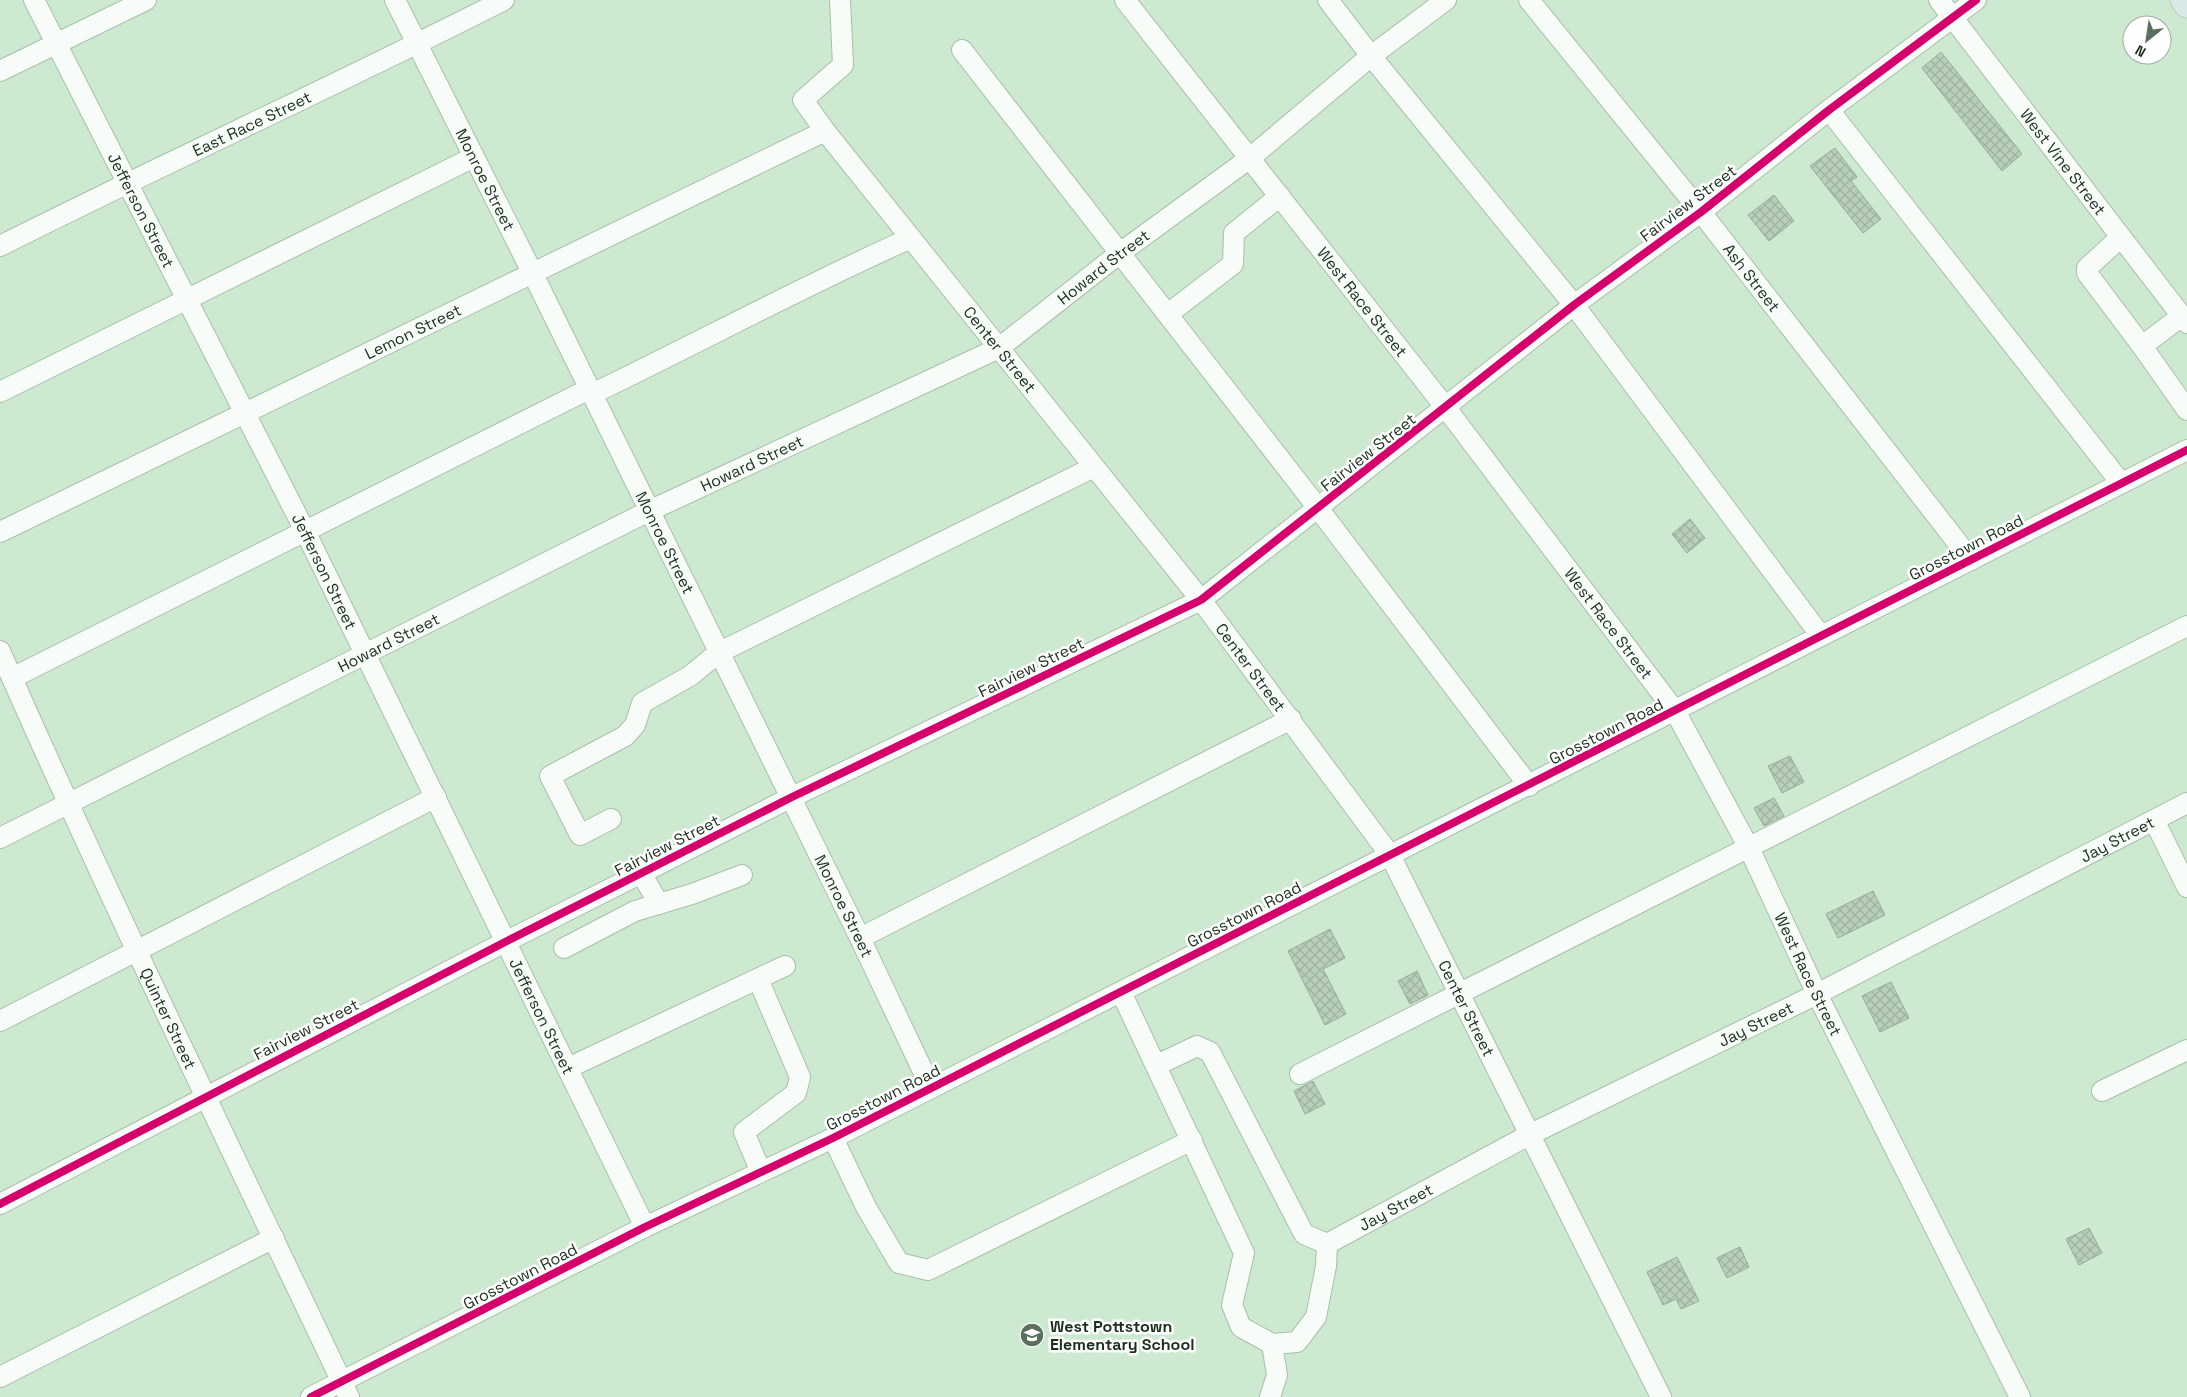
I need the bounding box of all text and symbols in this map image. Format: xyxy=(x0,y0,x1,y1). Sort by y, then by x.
north arrow xyxy=(2122,15,2172,65)
text: N xyxy=(2132,41,2149,61)
street label: East Race Street xyxy=(189,87,315,161)
street label: West Vine Street xyxy=(2015,105,2110,220)
street label: Monroe Street xyxy=(450,125,519,234)
street label: Jefferson Street xyxy=(103,149,179,272)
street label: Fairview Street xyxy=(1636,160,1741,246)
street label: Howard Street xyxy=(1053,225,1154,309)
street label: Ash Street xyxy=(1718,239,1785,316)
street label: West Race Street xyxy=(1312,243,1412,361)
street label: Lemon Street xyxy=(361,299,465,364)
street label: Center Street xyxy=(959,302,1041,397)
street label: Fairview Street xyxy=(1316,409,1420,496)
street label: Howard Street xyxy=(697,431,807,497)
street label: Monroe Street xyxy=(631,488,699,597)
street label: Jefferson Street xyxy=(287,510,361,633)
street label: Grosstown Road xyxy=(1905,510,2027,585)
street label: West Race Street xyxy=(1559,564,1657,683)
street label: Howard Street xyxy=(334,608,443,677)
street label: Center Street xyxy=(1211,619,1290,716)
street label: Fairview Street xyxy=(975,633,1088,702)
street label: Grosstown Road xyxy=(1545,694,1667,769)
street label: Fairview Street xyxy=(611,810,723,881)
street label: Jay Street xyxy=(2077,812,2158,867)
street label: Monroe Street xyxy=(810,851,878,961)
street label: Grosstown Road xyxy=(1183,877,1305,952)
street label: West Race Street xyxy=(1770,909,1846,1040)
street label: Jefferson Street xyxy=(504,955,579,1078)
street label: Center Street xyxy=(1433,957,1499,1060)
street label: Quinter Street xyxy=(135,964,201,1072)
street label: Fairview Street xyxy=(250,994,362,1065)
street label: Jay Street xyxy=(1715,997,1797,1052)
street label: Grosstown Road xyxy=(822,1060,944,1135)
street label: Jay Street xyxy=(1355,1179,1437,1236)
street label: Grosstown Road xyxy=(459,1239,581,1314)
place label: West Pottstown Elementary School xyxy=(1050,1316,1194,1355)
school or university icon: West Pottstown Elementary School xyxy=(1019,1322,1045,1348)

